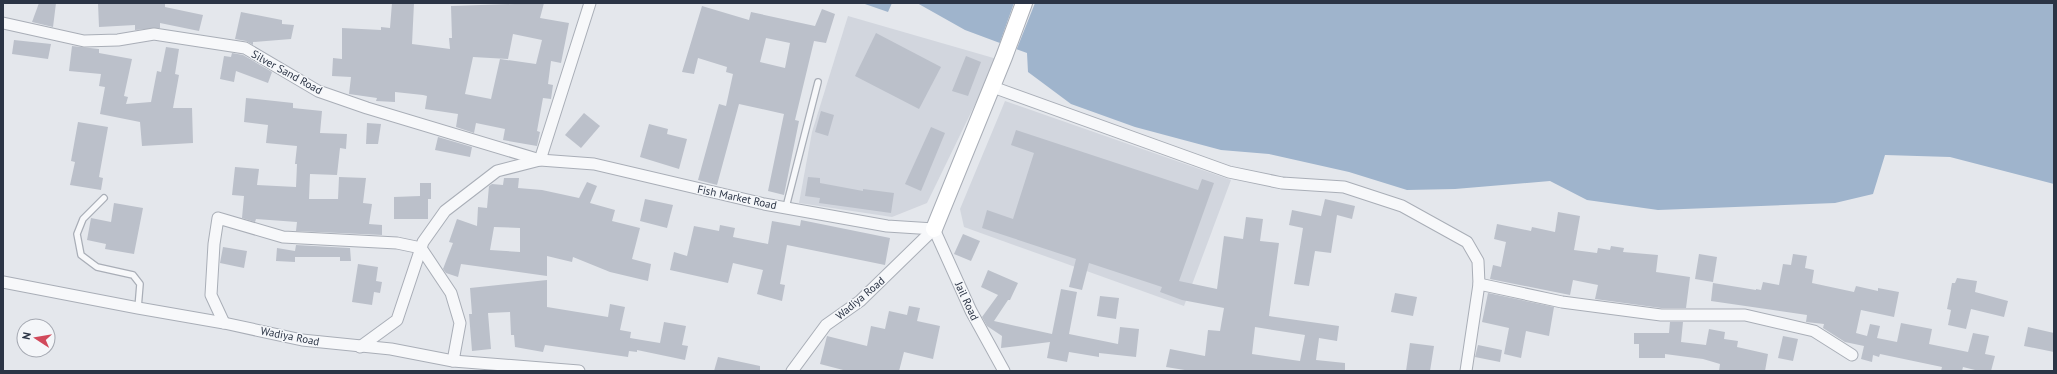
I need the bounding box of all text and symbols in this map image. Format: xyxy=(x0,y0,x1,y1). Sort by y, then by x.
street label: Silver Sand Road xyxy=(249,47,325,97)
street label: Fish Market Road xyxy=(696,182,778,212)
street label: Wadiya Road xyxy=(833,273,887,323)
street label: Jail Road xyxy=(952,279,982,323)
north arrow xyxy=(16,318,56,358)
street label: Wadiya Road xyxy=(259,323,321,349)
text: N xyxy=(19,331,34,341)

